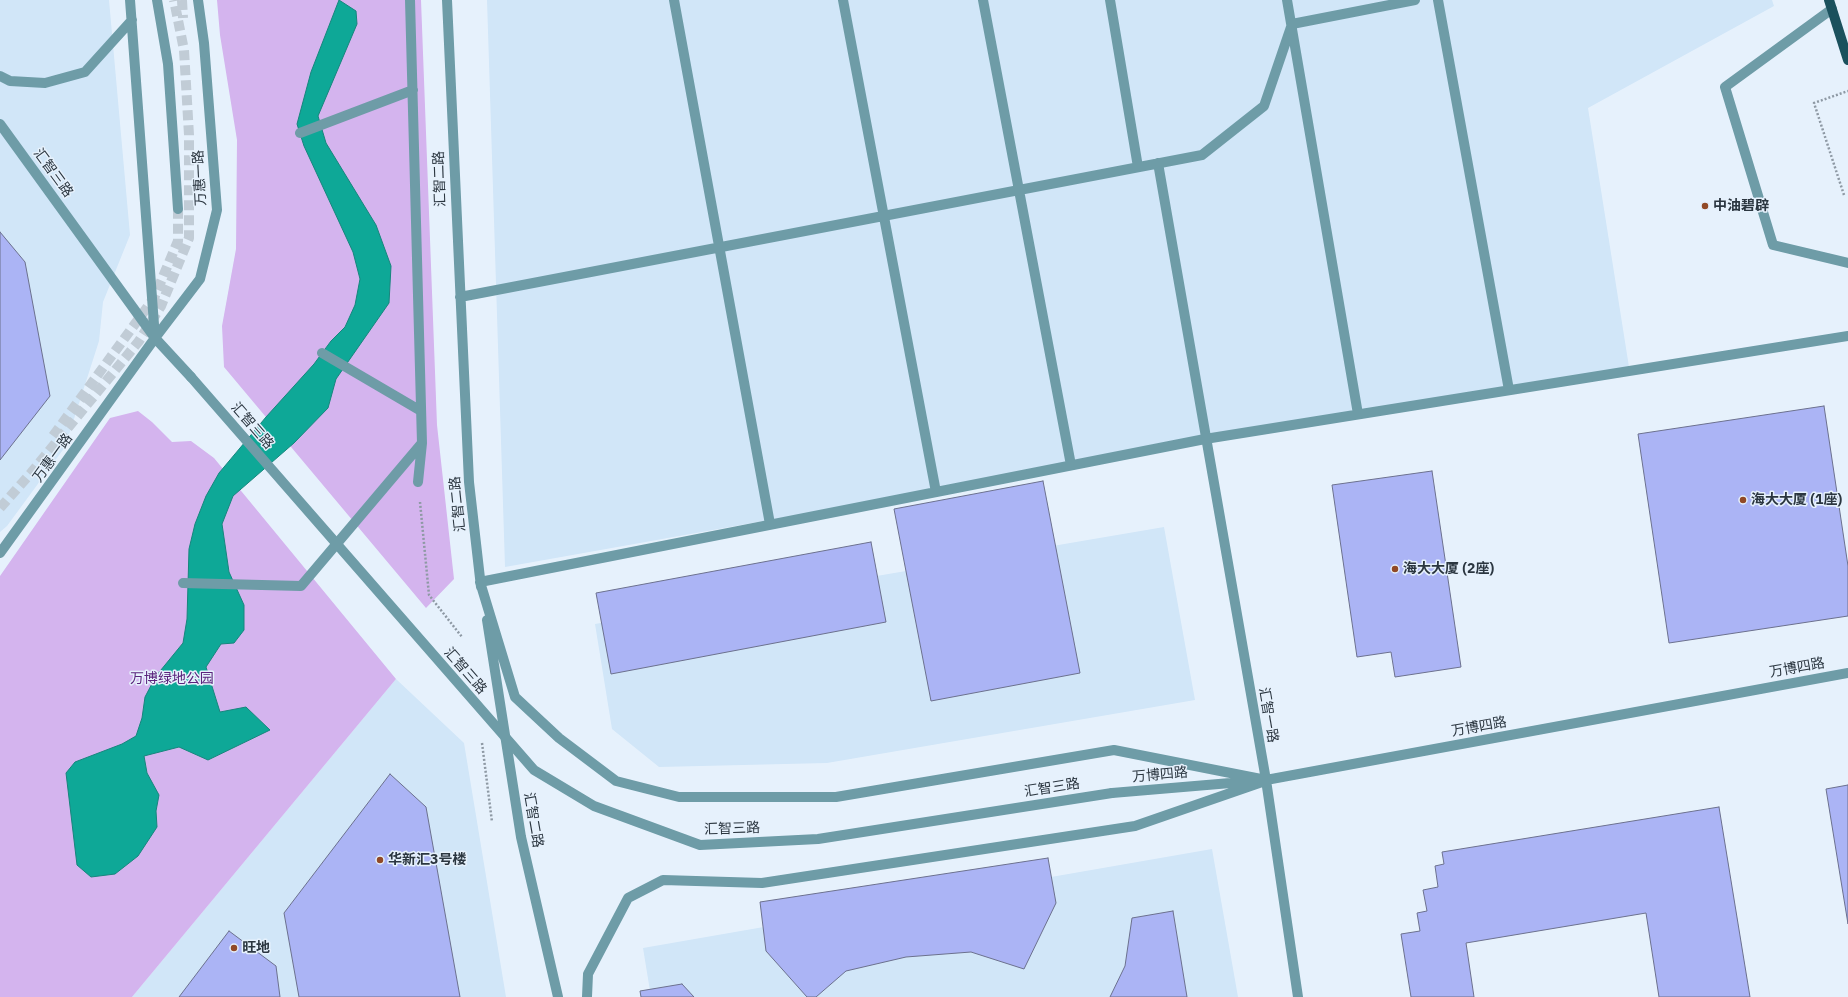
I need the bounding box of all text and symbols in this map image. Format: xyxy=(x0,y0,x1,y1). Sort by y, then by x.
street label: 汇智三路 xyxy=(30,145,76,201)
street label: 万惠一路 xyxy=(190,150,210,206)
street label: 汇智二路 xyxy=(431,151,449,207)
place label: 中油碧辟 xyxy=(1713,198,1769,214)
marker: 中油碧辟 xyxy=(1700,201,1710,211)
street label: 汇智三路 xyxy=(227,399,277,453)
street label: 万惠一路 xyxy=(30,430,76,486)
street label: 汇智二路 xyxy=(447,475,469,533)
place label: 海大大厦 (1座) xyxy=(1751,492,1842,508)
marker: 海大大厦 (1座) xyxy=(1738,495,1748,505)
place label: 海大大厦 (2座) xyxy=(1403,561,1494,577)
marker: 海大大厦 (2座) xyxy=(1390,564,1400,574)
street label: 汇智三路 xyxy=(440,644,490,698)
street label: 万博四路 xyxy=(1768,655,1826,681)
park label: 万博绿地公园 xyxy=(130,671,214,687)
street label: 汇智一路 xyxy=(1255,686,1281,744)
street label: 万博四路 xyxy=(1450,714,1508,740)
street label: 万博四路 xyxy=(1131,764,1189,786)
street label: 汇智三路 xyxy=(1023,775,1081,801)
street label: 汇智二路 xyxy=(520,791,546,849)
street label: 汇智三路 xyxy=(704,820,760,838)
place label: 华新汇3号楼 xyxy=(388,852,466,868)
marker: 华新汇3号楼 xyxy=(375,855,385,865)
place label: 旺地 xyxy=(242,940,270,956)
marker: 旺地 xyxy=(229,943,239,953)

